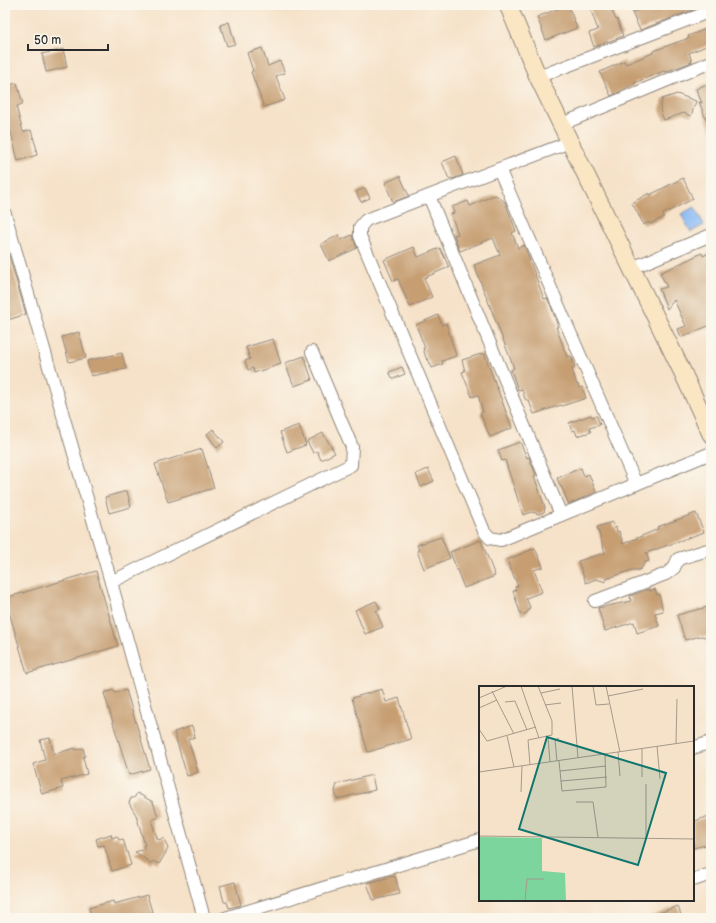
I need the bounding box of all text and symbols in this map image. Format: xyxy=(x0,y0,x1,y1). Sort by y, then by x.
scale bar xyxy=(28,26,108,52)
text: 50 m xyxy=(34,33,61,48)
inset map xyxy=(479,686,694,901)

